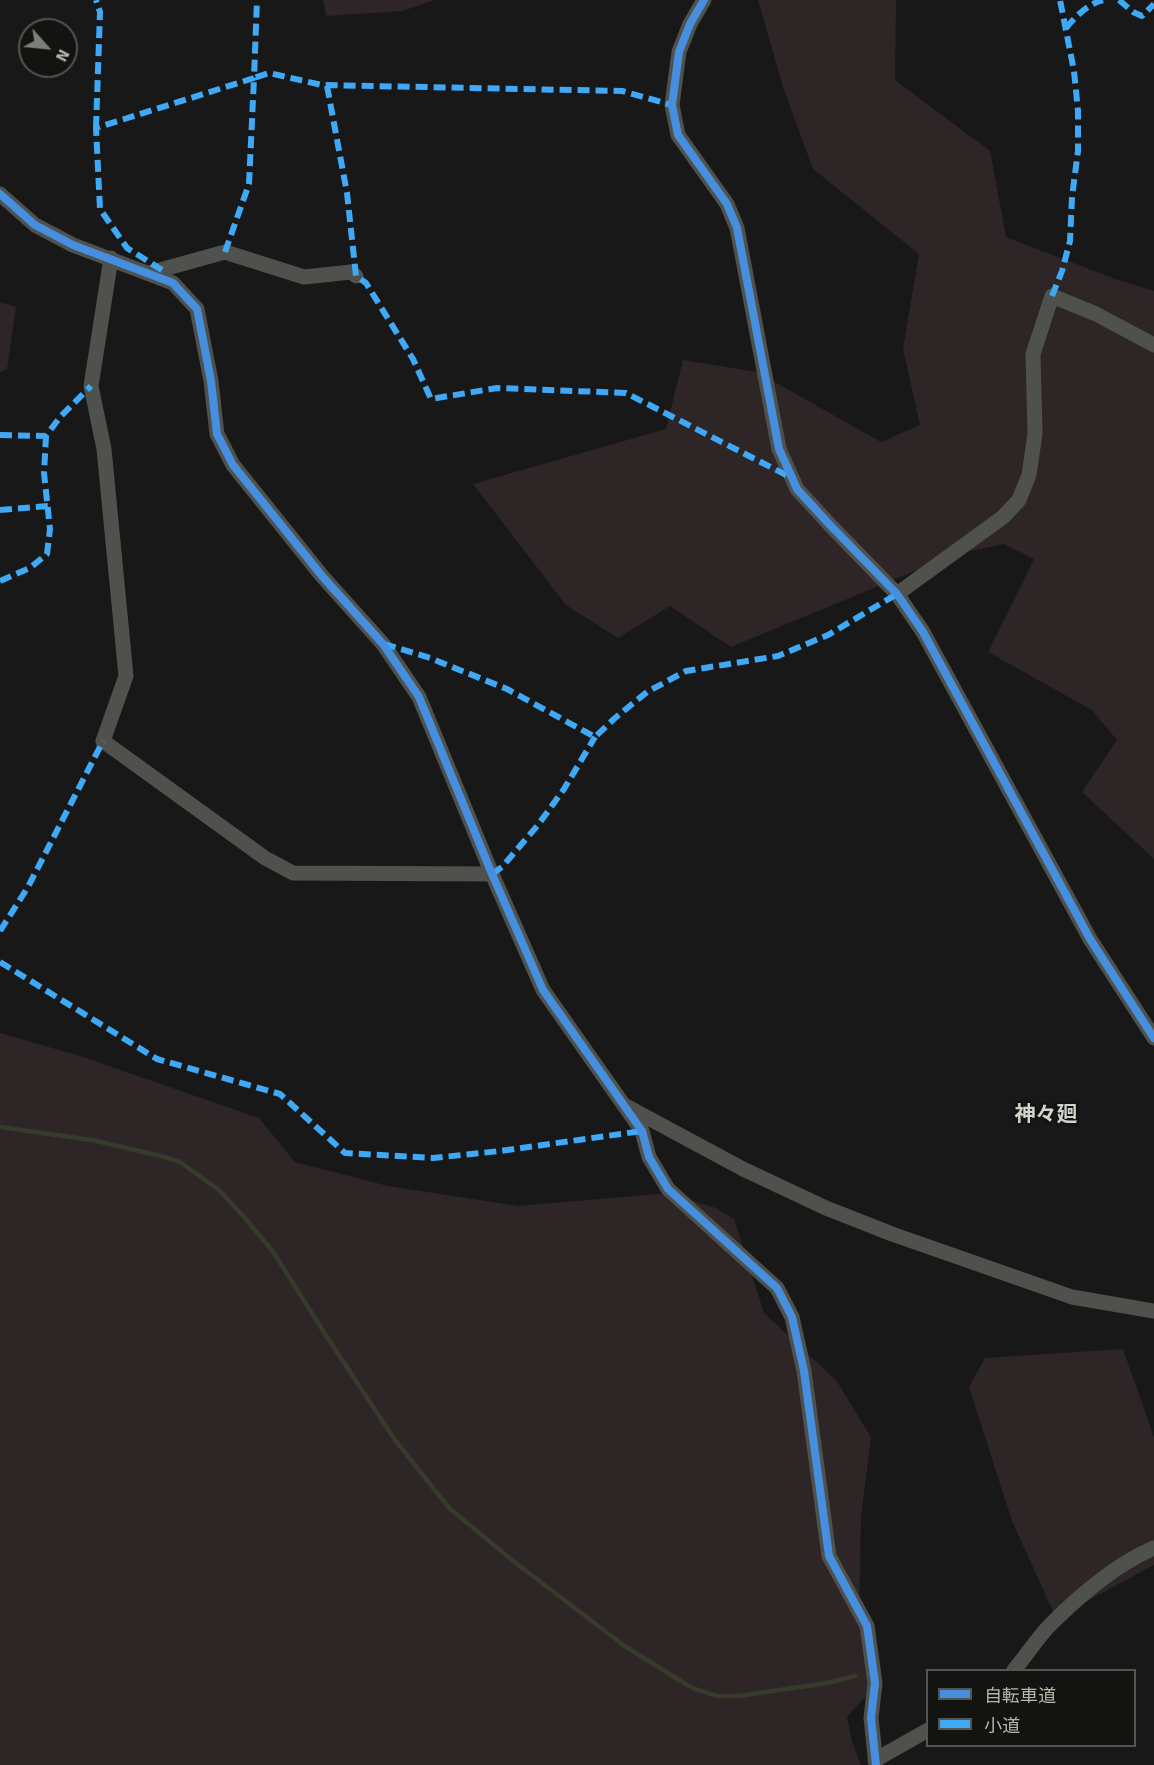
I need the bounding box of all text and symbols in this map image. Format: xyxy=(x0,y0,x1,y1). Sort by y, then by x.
north arrow xyxy=(18,18,78,78)
text: N xyxy=(51,46,74,65)
district label: 神々廻 xyxy=(1015,1102,1077,1128)
legend xyxy=(926,1669,1136,1747)
text: 自転車道 xyxy=(984,1685,1056,1707)
text: 小道 xyxy=(984,1715,1020,1737)

